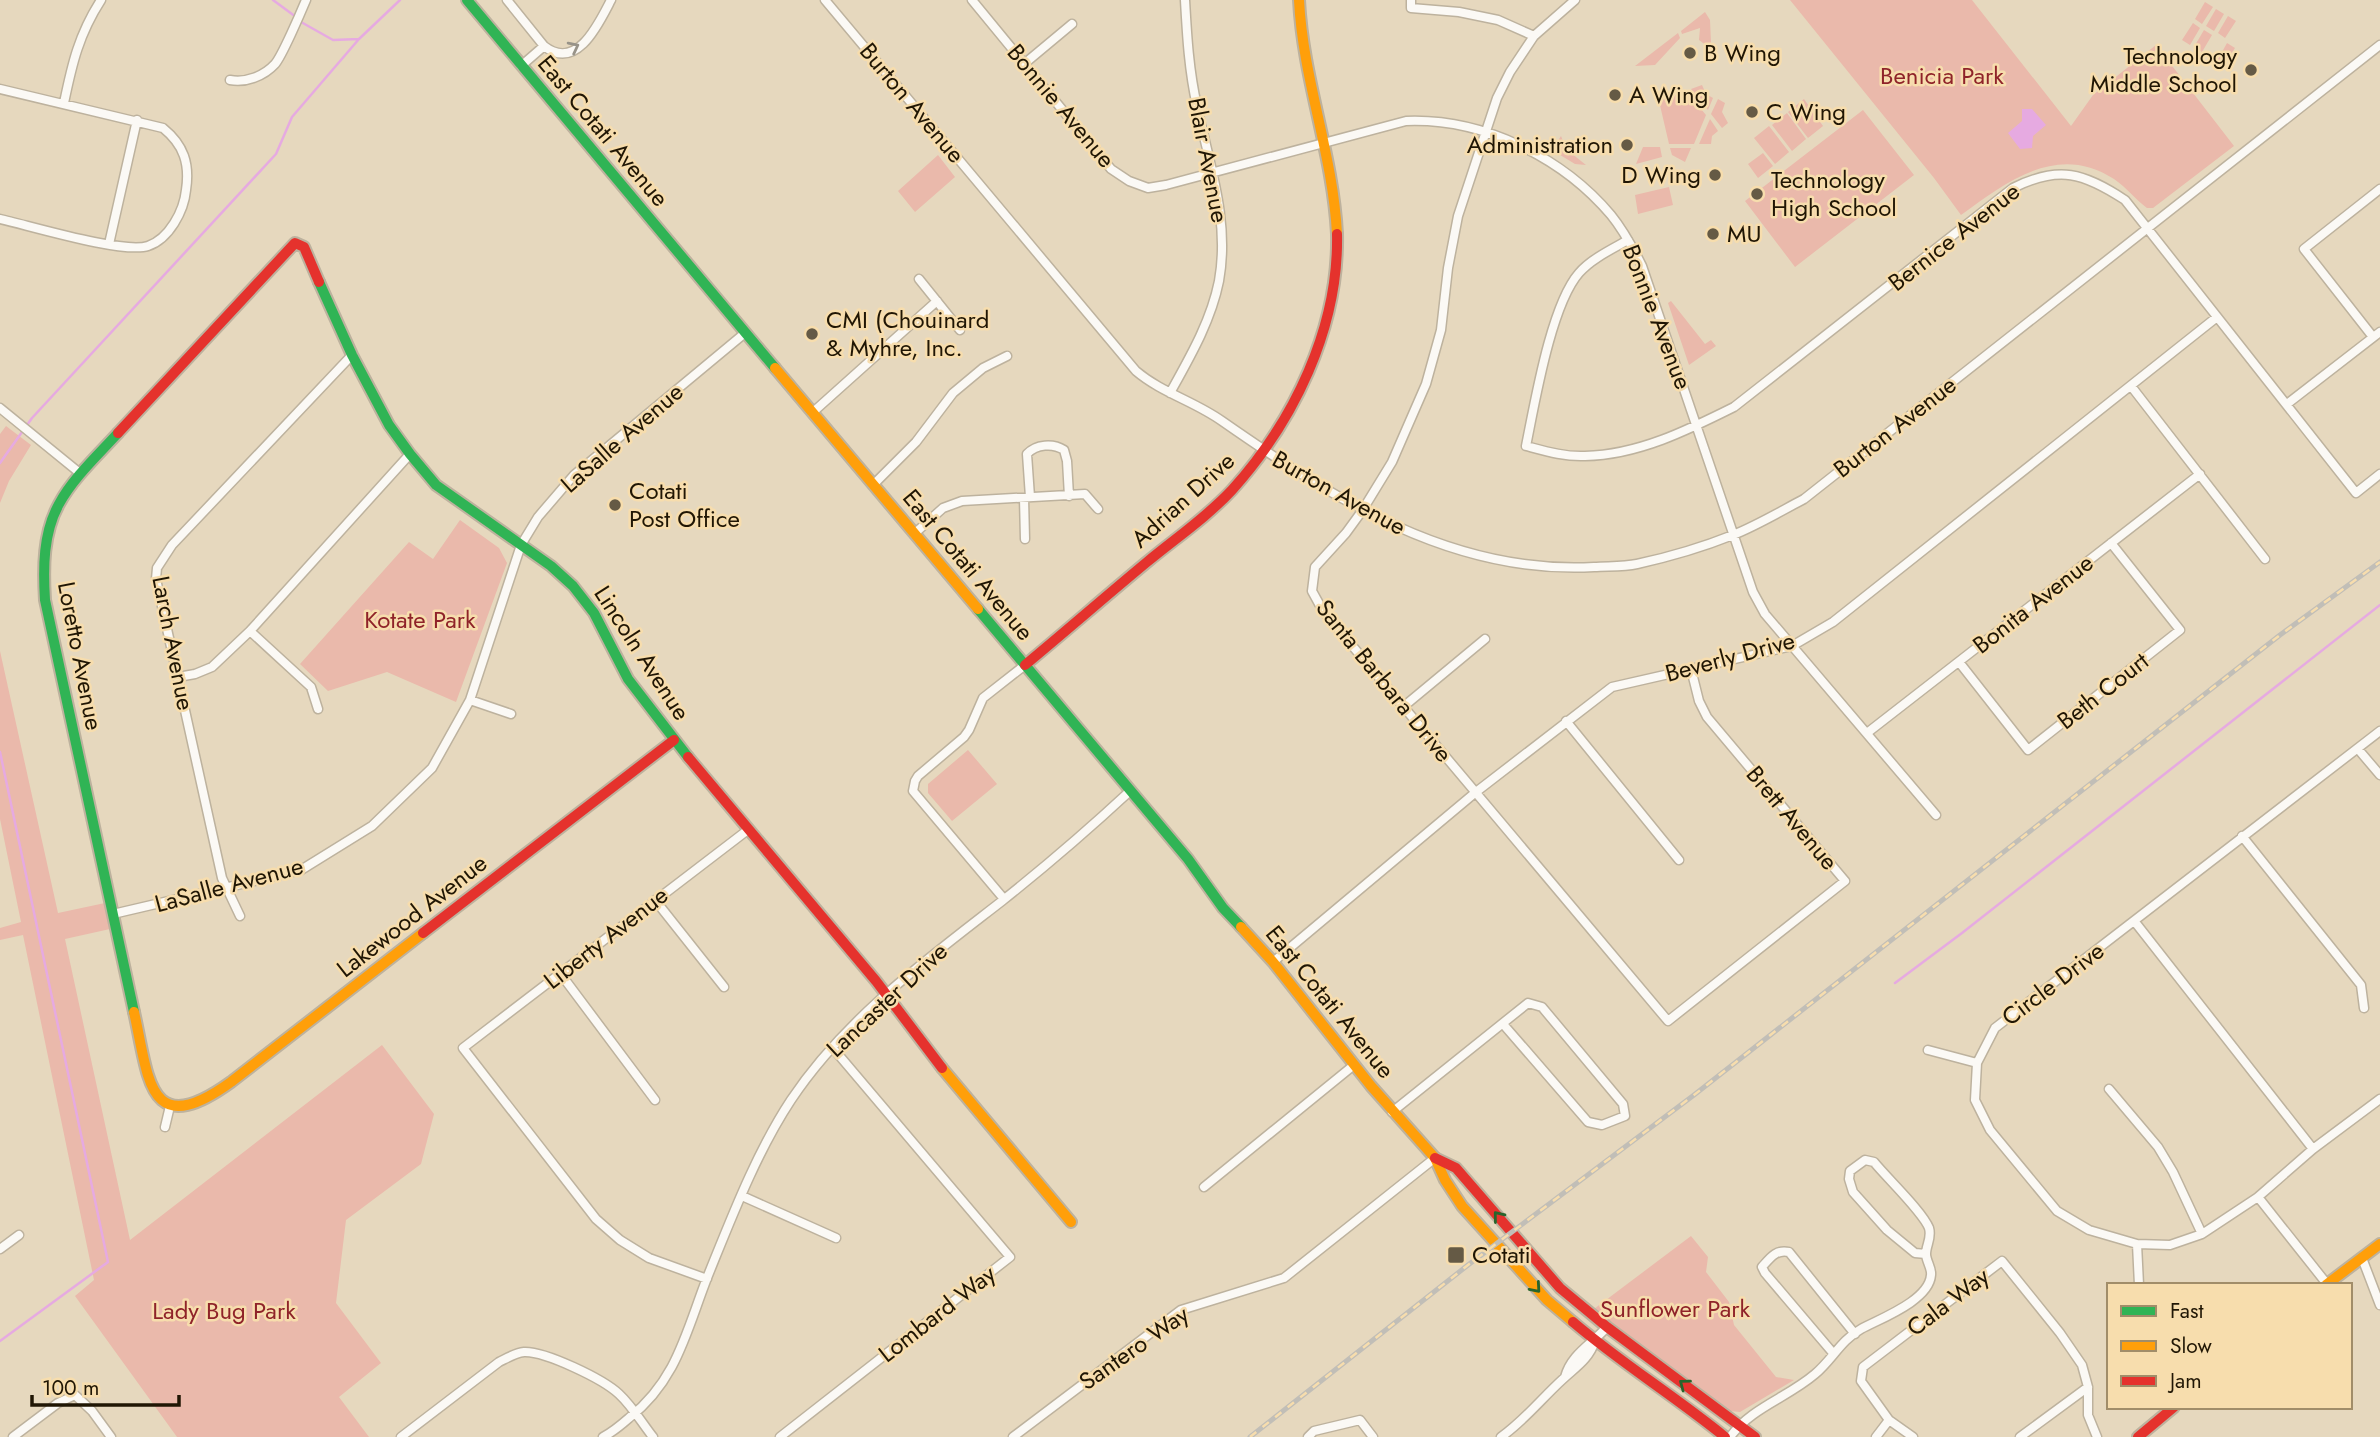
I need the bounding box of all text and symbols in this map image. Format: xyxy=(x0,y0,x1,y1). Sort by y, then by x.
street label: Burton Avenue xyxy=(852,35,973,170)
place label: B Wing xyxy=(1704,35,1781,70)
street label: Bonnie Avenue xyxy=(999,36,1124,175)
place label: Technology Middle School xyxy=(2090,38,2237,101)
one-way arrow xyxy=(567,42,580,56)
marker: B Wing xyxy=(1682,45,1698,61)
street label: East Cotati Avenue xyxy=(529,47,677,214)
park label: Benicia Park xyxy=(1880,58,2004,93)
marker: Technology Middle School xyxy=(2243,62,2259,78)
place label: A Wing xyxy=(1629,77,1708,112)
marker: A Wing xyxy=(1607,87,1623,103)
street label: Blair Avenue xyxy=(1179,94,1238,226)
place label: C Wing xyxy=(1766,94,1846,129)
marker: C Wing xyxy=(1744,104,1760,120)
place label: Administration xyxy=(1467,127,1613,162)
marker: Administration xyxy=(1619,137,1635,153)
place label: D Wing xyxy=(1621,157,1701,192)
place label: Technology High School xyxy=(1771,162,1897,225)
marker: D Wing xyxy=(1707,167,1723,183)
street label: Bernice Avenue xyxy=(1880,174,2027,299)
marker: Technology High School xyxy=(1749,186,1765,202)
place label: MU xyxy=(1727,216,1761,251)
marker: MU xyxy=(1705,226,1721,242)
street label: Bonnie Avenue xyxy=(1614,239,1701,394)
place label: CMI (Chouinard & Myhre, Inc. xyxy=(826,302,989,365)
marker: CMI (Chouinard & Myhre, Inc. xyxy=(804,326,820,342)
street label: Burton Avenue xyxy=(1826,367,1964,486)
street label: LaSalle Avenue xyxy=(553,374,691,501)
street label: Burton Avenue xyxy=(1266,441,1412,544)
street label: Adrian Drive xyxy=(1123,444,1242,556)
place label: Cotati Post Office xyxy=(629,473,740,536)
street label: East Cotati Avenue xyxy=(894,481,1042,648)
marker: Cotati Post Office xyxy=(607,497,623,513)
street label: Bonita Avenue xyxy=(1965,545,2100,662)
street label: Larch Avenue xyxy=(143,573,204,713)
street label: Lincoln Avenue xyxy=(586,578,699,727)
street label: Loretto Avenue xyxy=(49,579,112,733)
street label: Santa Barbara Drive xyxy=(1308,592,1461,770)
park label: Kotate Park xyxy=(364,602,476,637)
street label: Beverly Drive xyxy=(1661,622,1799,691)
street label: Beth Court xyxy=(2050,644,2156,737)
street label: Brett Avenue xyxy=(1738,758,1847,878)
street label: Lakewood Avenue xyxy=(329,846,494,986)
street label: LaSalle Avenue xyxy=(151,848,307,921)
street label: Liberty Avenue xyxy=(536,878,675,997)
street label: East Cotati Avenue xyxy=(1258,918,1403,1086)
street label: Circle Drive xyxy=(1994,933,2111,1034)
street label: Lancaster Drive xyxy=(818,934,955,1065)
one-way arrow xyxy=(1494,1212,1506,1225)
place label: Cotati xyxy=(1472,1237,1531,1272)
marker: Cotati xyxy=(1446,1245,1466,1265)
street label: Lombard Way xyxy=(871,1256,1003,1371)
street label: Cala Way xyxy=(1899,1259,1997,1344)
one-way arrow xyxy=(1528,1280,1540,1293)
legend xyxy=(2107,1283,2352,1409)
park label: Sunflower Park xyxy=(1600,1291,1750,1326)
park label: Lady Bug Park xyxy=(152,1293,296,1328)
text: Fast xyxy=(2170,1296,2203,1326)
street label: Santero Way xyxy=(1072,1297,1196,1398)
text: Slow xyxy=(2170,1331,2212,1361)
scale bar xyxy=(32,1364,178,1408)
text: Jam xyxy=(2167,1366,2202,1396)
text: 100 m xyxy=(42,1373,99,1403)
one-way arrow xyxy=(1679,1380,1692,1393)

